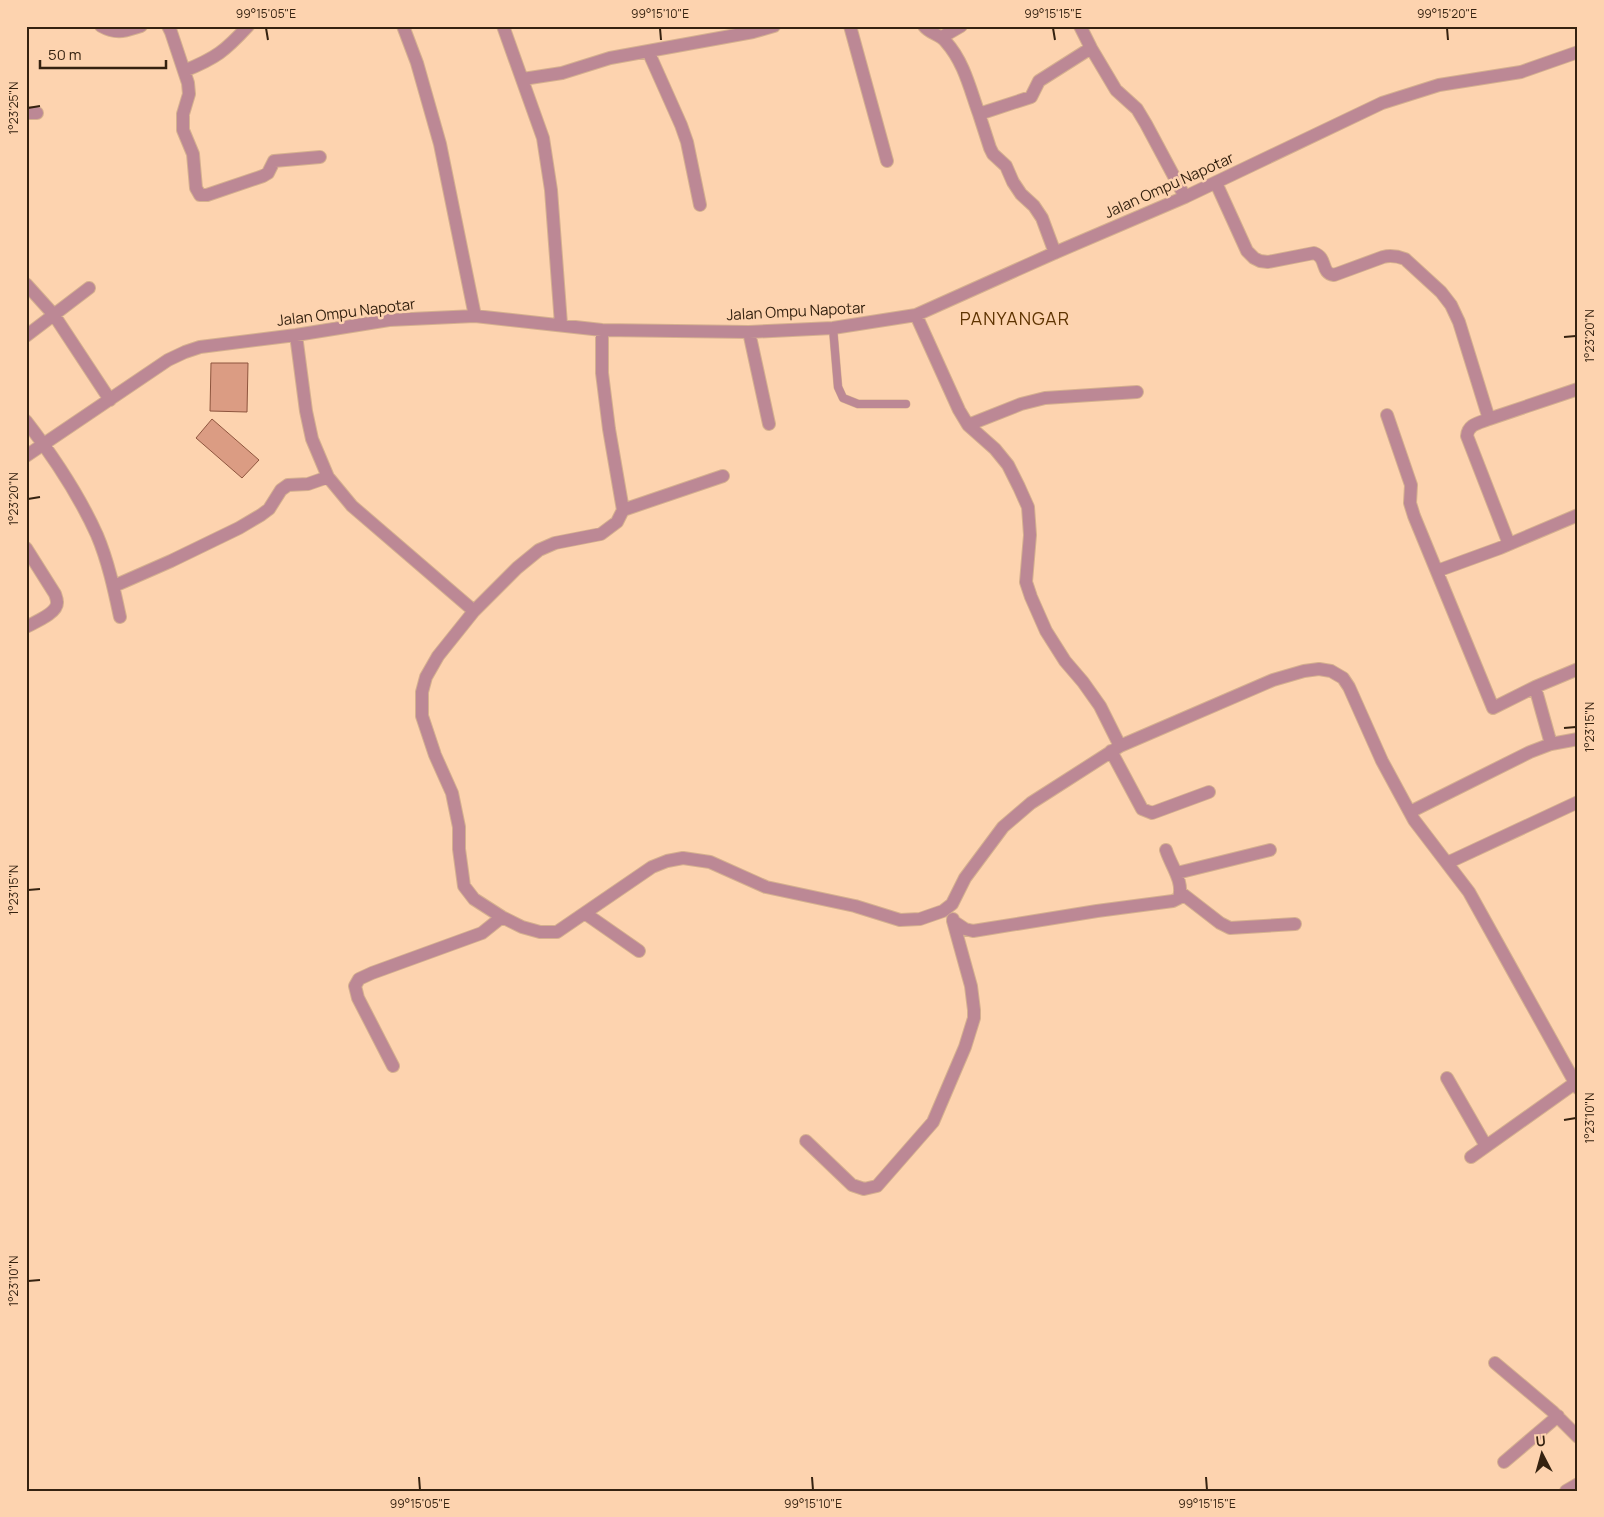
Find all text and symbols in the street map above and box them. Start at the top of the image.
text: 99°15'05"E [236,5,296,22]
text: 99°15'10"E [631,5,689,22]
text: 99°15'15"E [1024,5,1082,22]
text: 99°15'20"E [1417,5,1477,22]
scale bar [40,38,166,70]
text: 50 m [48,44,82,65]
text: 1°23'25"N [5,82,22,134]
street label: Jalan Ompu Napotar [1101,147,1238,223]
street label: Jalan Ompu Napotar [275,293,417,331]
street label: Jalan Ompu Napotar [726,297,867,325]
district label: PANYANGAR [960,306,1070,330]
text: 1°23'20"N [1581,309,1598,363]
text: 1°23'20"N [5,472,22,526]
text: 1°23'15"N [1581,702,1598,752]
text: 1°23'15"N [5,865,22,915]
text: 1°23'10"N [1581,1092,1598,1144]
text: 1°23'10"N [5,1255,22,1307]
north arrow [1516,1430,1566,1480]
text: U [1535,1431,1547,1451]
text: 99°15'05"E [390,1495,450,1512]
text: 99°15'10"E [784,1495,842,1512]
text: 99°15'15"E [1178,1495,1236,1512]

